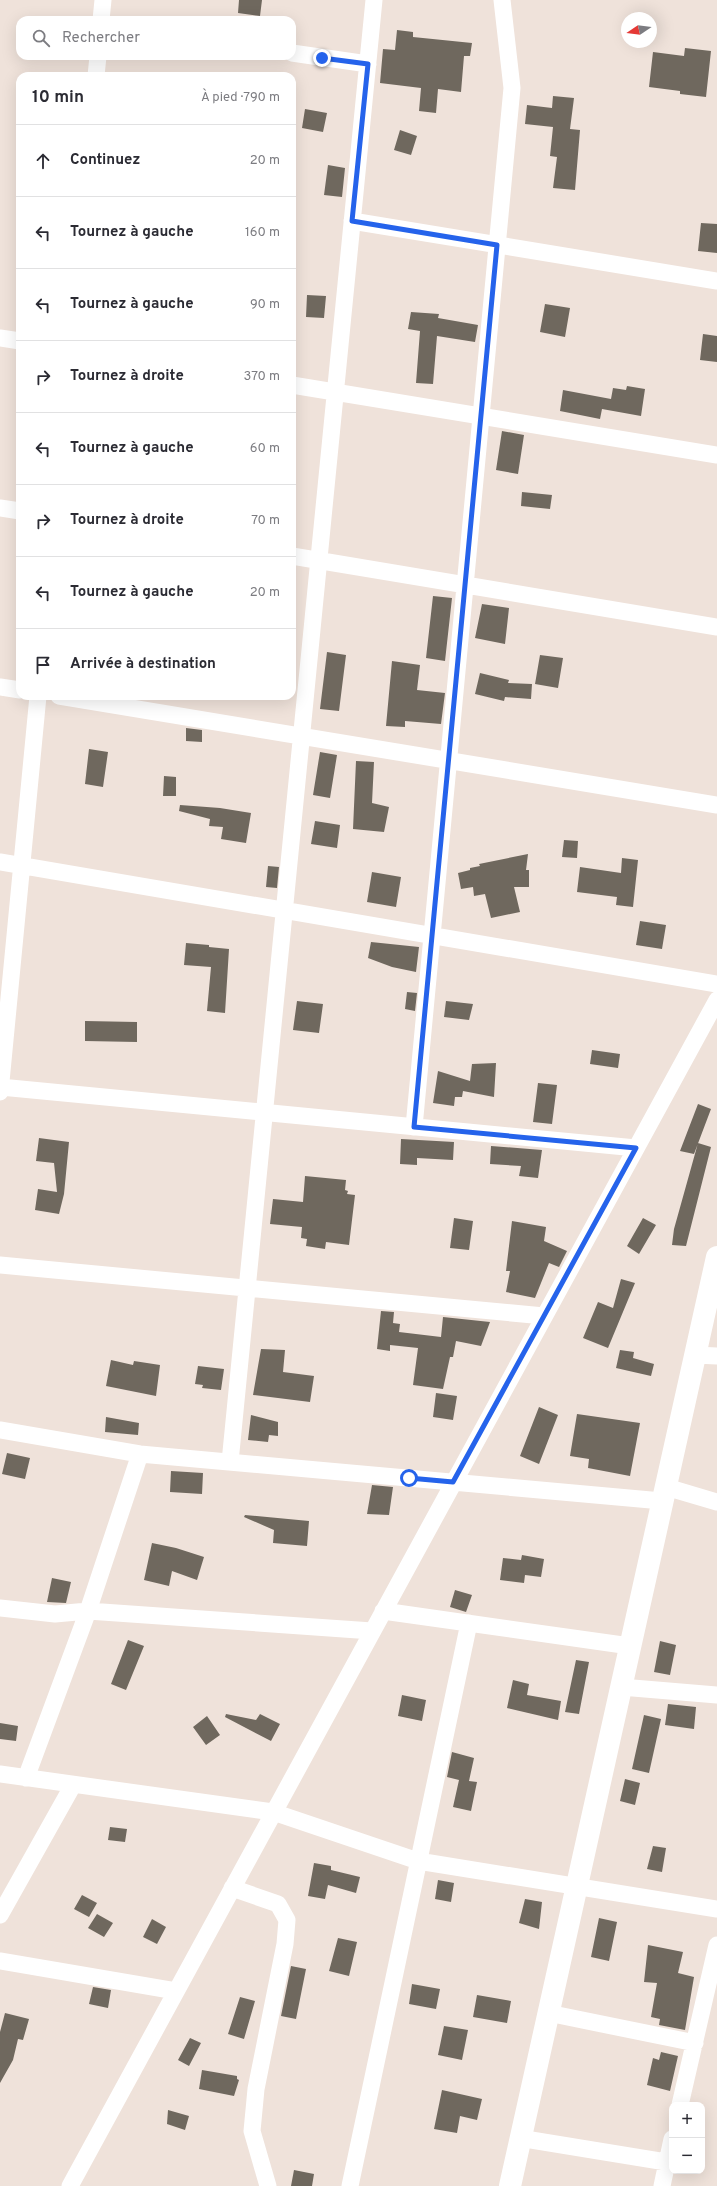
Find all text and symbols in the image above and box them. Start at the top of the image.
north arrow [621,12,657,48]
search box [16,16,296,60]
icon: search [30,27,52,49]
text: Rechercher [62,29,140,48]
route end [313,49,331,67]
text: 10 min [32,87,84,109]
text: À pied · 790 m [201,90,280,106]
icon: ahead [32,150,54,172]
text: Continuez [70,151,140,170]
text: 20 m [250,153,280,169]
icon: left [32,222,54,244]
text: Tournez à gauche [70,223,194,242]
text: 160 m [245,225,280,241]
icon: left [32,294,54,316]
text: Tournez à gauche [70,295,194,314]
text: 90 m [250,297,280,313]
icon: right [32,366,54,388]
text: Tournez à droite [70,367,184,386]
text: 370 m [243,369,280,385]
icon: left [32,438,54,460]
text: Tournez à gauche [70,439,194,458]
text: 60 m [250,441,280,457]
icon: right [32,510,54,532]
text: Tournez à droite [70,511,184,530]
text: 70 m [251,513,280,529]
icon: left [32,582,54,604]
text: Tournez à gauche [70,583,194,602]
text: 20 m [250,585,280,601]
icon: arrive [32,654,54,676]
text: Arrivée à destination [70,655,216,674]
route start [400,1469,418,1487]
map controls [669,2102,705,2174]
button: + [669,2102,705,2138]
button: − [669,2138,705,2174]

